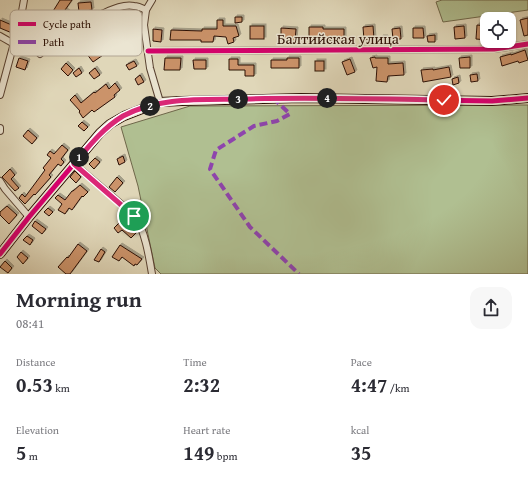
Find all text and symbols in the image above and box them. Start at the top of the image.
legend [10,10,142,56]
map controls [480,12,516,48]
button: locate [480,12,516,48]
text: Cycle path [43,16,92,32]
street label: Балтийская улица [277,28,400,49]
text: Path [43,34,65,50]
pin [427,83,461,117]
pin: 4 [317,88,337,108]
pin: 3 [228,89,248,109]
icon: check [433,89,455,111]
text: 4 [324,90,330,106]
text: 3 [235,91,241,107]
pin: 2 [140,96,160,116]
text: 2 [147,98,153,114]
pin: 1 [69,147,89,167]
text: 1 [76,149,82,165]
pin [117,199,151,233]
icon: arrive [123,205,145,227]
text: Morning run [16,283,142,315]
button: share [470,287,512,329]
text: 08:41 [16,314,44,333]
text: Distance [16,354,55,370]
text: Time [183,354,207,370]
text: Pace [351,354,372,370]
text: 0.53 [16,370,53,399]
text: 2:32 [183,370,220,399]
text: 4:47 [351,370,387,399]
text: km [53,380,70,396]
text: /km [387,380,410,396]
text: Elevation [16,422,59,438]
text: Heart rate [183,422,231,438]
text: kcal [351,422,369,438]
text: 5 [16,438,26,467]
text: 149 [183,438,214,467]
text: 35 [351,438,371,467]
text: m [26,448,38,464]
text: bpm [214,448,237,464]

